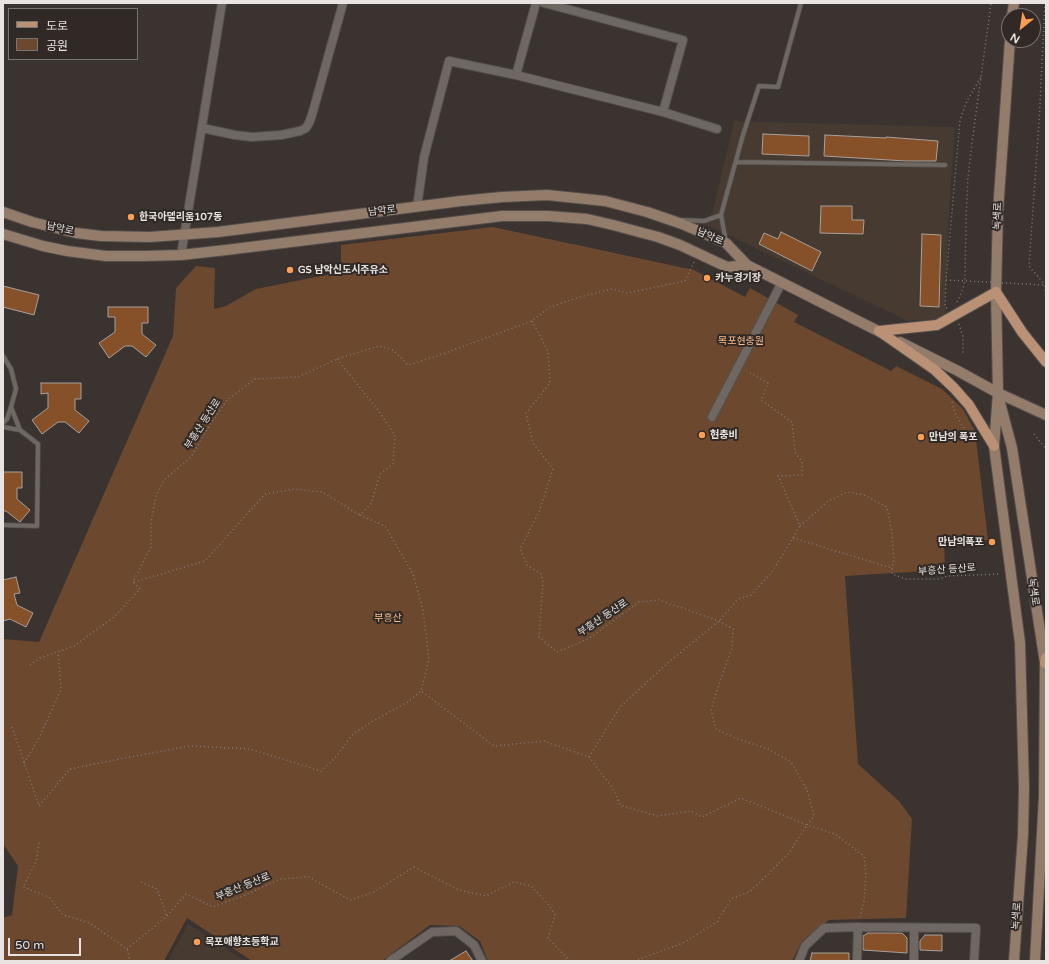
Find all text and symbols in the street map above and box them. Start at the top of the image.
legend [8,8,138,60]
north arrow [1001,8,1041,48]
text: 도로 [46,19,68,33]
text: N [1008,30,1022,46]
text: 공원 [46,39,68,53]
street label: 녹색로 [992,202,1004,230]
street label: 남악로 [368,203,396,219]
place label: 한국아델리움107동 [139,211,222,223]
marker: 한국아델리움107동 [126,212,136,222]
street label: 남악로 [45,220,75,238]
street label: 남악로 [695,226,725,248]
place label: GS 남악신도시주유소 [298,264,388,276]
marker: GS 남악신도시주유소 [285,265,295,275]
place label: 카누경기장 [715,272,761,284]
marker: 카누경기장 [702,273,712,283]
park label: 목포현충원 [718,335,764,347]
street label: 부흥산 등산로 [182,396,224,452]
place label: 현충비 [710,429,738,441]
marker: 현충비 [697,430,707,440]
place label: 만남의 폭포 [929,431,978,443]
marker: 만남의 폭포 [916,432,926,442]
place label: 만남의폭포 [938,536,984,548]
marker: 만남의폭포 [987,537,997,547]
street label: 부흥산 등산로 [918,562,976,578]
street label: 녹색로 [1025,577,1041,607]
street label: 부흥산 등산로 [576,597,630,639]
park label: 부흥산 [374,612,402,624]
street label: 부흥산 등산로 [214,871,272,903]
street label: 녹색로 [1010,902,1024,930]
scale bar [10,930,83,956]
place label: 목포애향초등학교 [205,936,279,948]
marker: 목포애향초등학교 [192,937,202,947]
text: 50 m [15,938,44,952]

